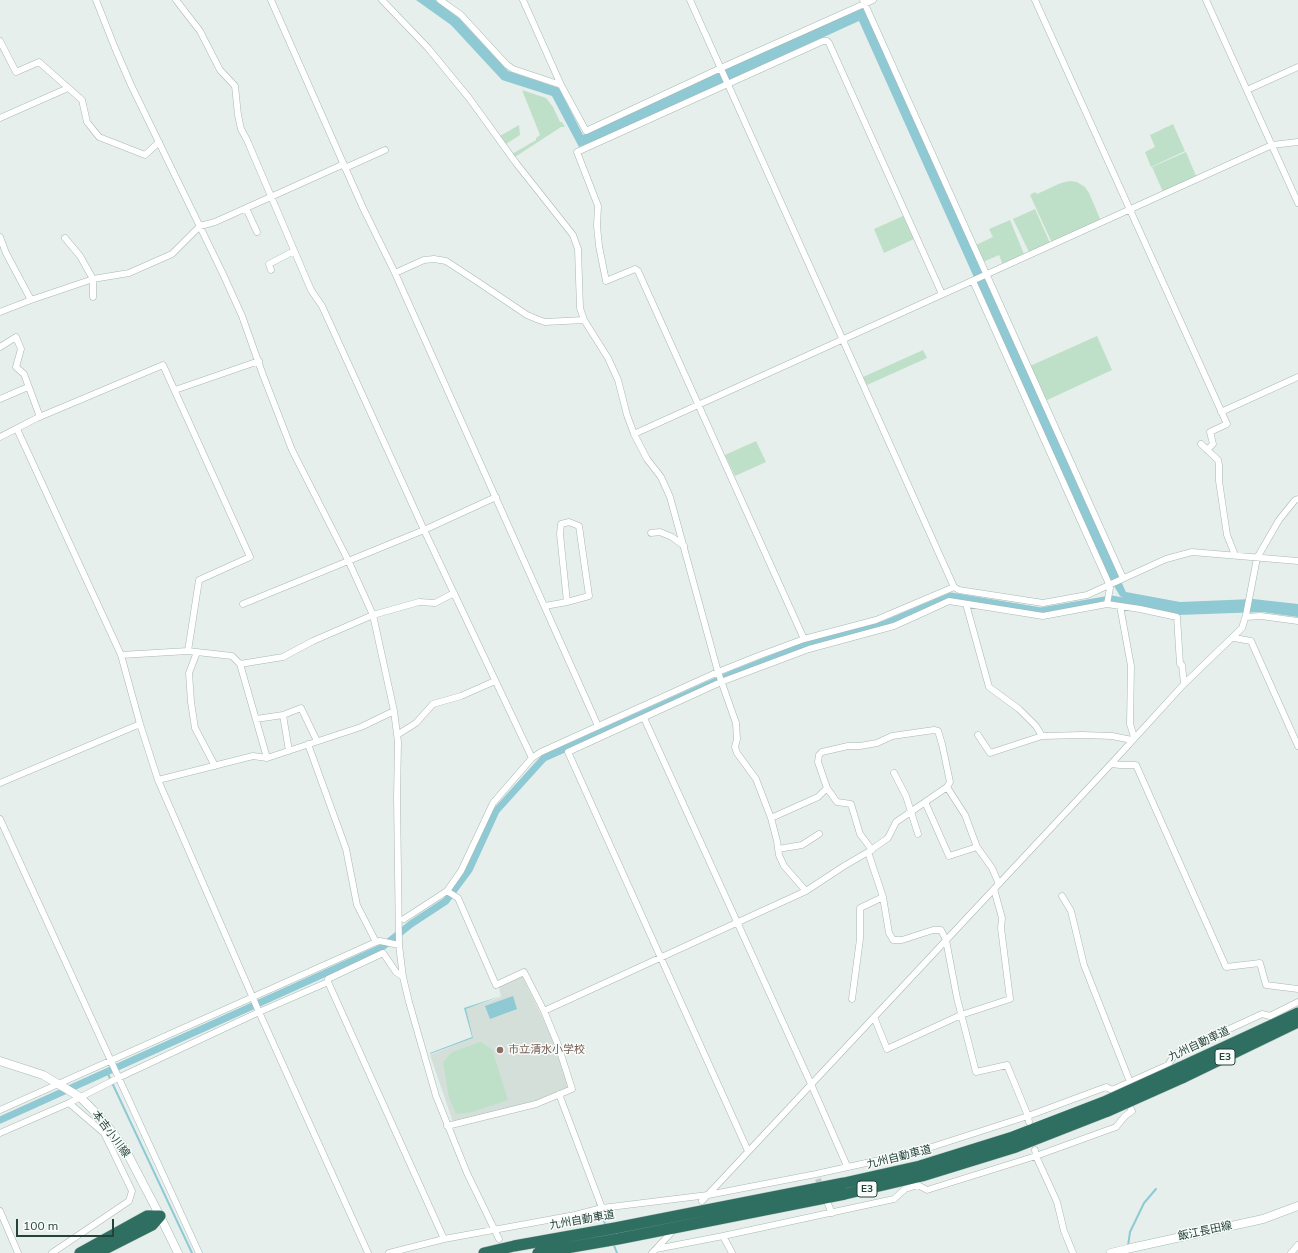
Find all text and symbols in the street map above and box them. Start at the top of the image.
street label: 九州自動車道 [1166,1024,1232,1064]
place label: 市立清水小学校 [508,1043,585,1057]
marker: 市立清水小学校 [495,1045,505,1055]
road number: E3 [1215,1049,1235,1065]
street label: 本吉小川線 [89,1108,133,1160]
street label: 九州自動車道 [865,1143,933,1171]
road number: E3 [857,1181,877,1197]
street label: 九州自動車道 [548,1208,616,1232]
scale bar [18,1211,116,1237]
text: 100 m [23,1218,58,1233]
street label: 飯江長田線 [1177,1219,1233,1243]

